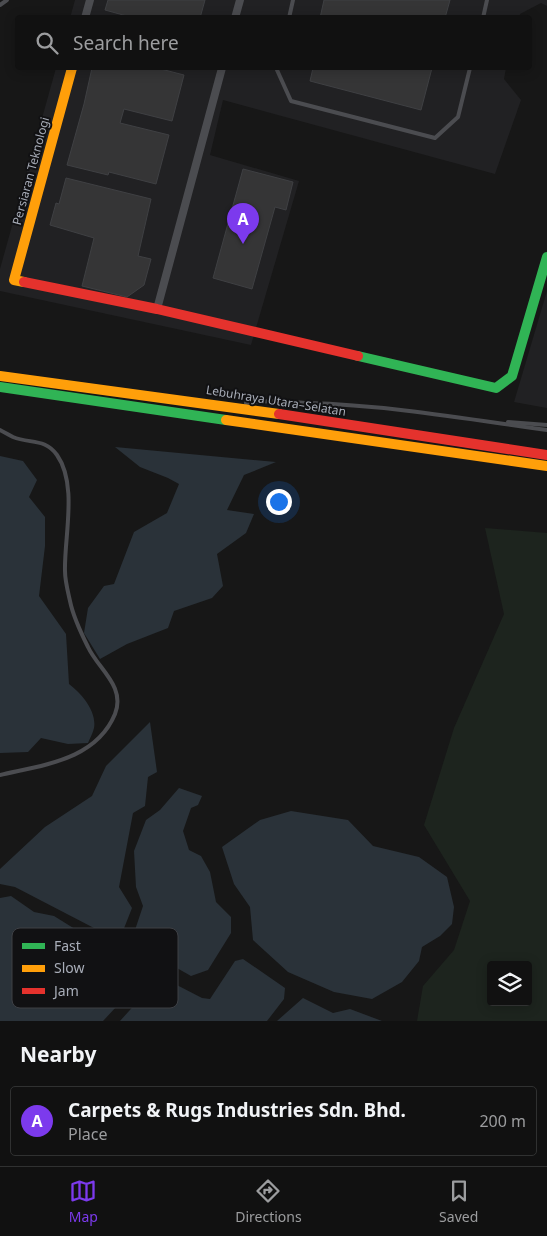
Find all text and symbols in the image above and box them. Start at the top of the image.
search box [15,15,532,70]
icon: search [33,29,61,57]
text: Search here [73,30,179,56]
street label: Persiaran Teknologi [8,115,53,227]
pin: A [227,203,259,244]
street label: Lebuhraya Utara–Selatan [205,381,347,420]
your location [266,489,292,515]
legend [12,928,178,1008]
text: Fast [54,936,81,955]
text: Slow [54,958,85,977]
map controls [487,961,532,1006]
button: layers [487,961,532,1006]
text: Jam [52,981,79,1000]
text: Nearby [20,1040,96,1068]
text: Carpets & Rugs Industries Sdn. Bhd. [68,1097,406,1123]
text: A [31,1110,43,1132]
text: 200 m [479,1110,526,1132]
text: Place [68,1123,108,1145]
tab: Map [69,1177,98,1226]
tab: Directions [235,1177,302,1226]
tab: Saved [439,1177,478,1226]

